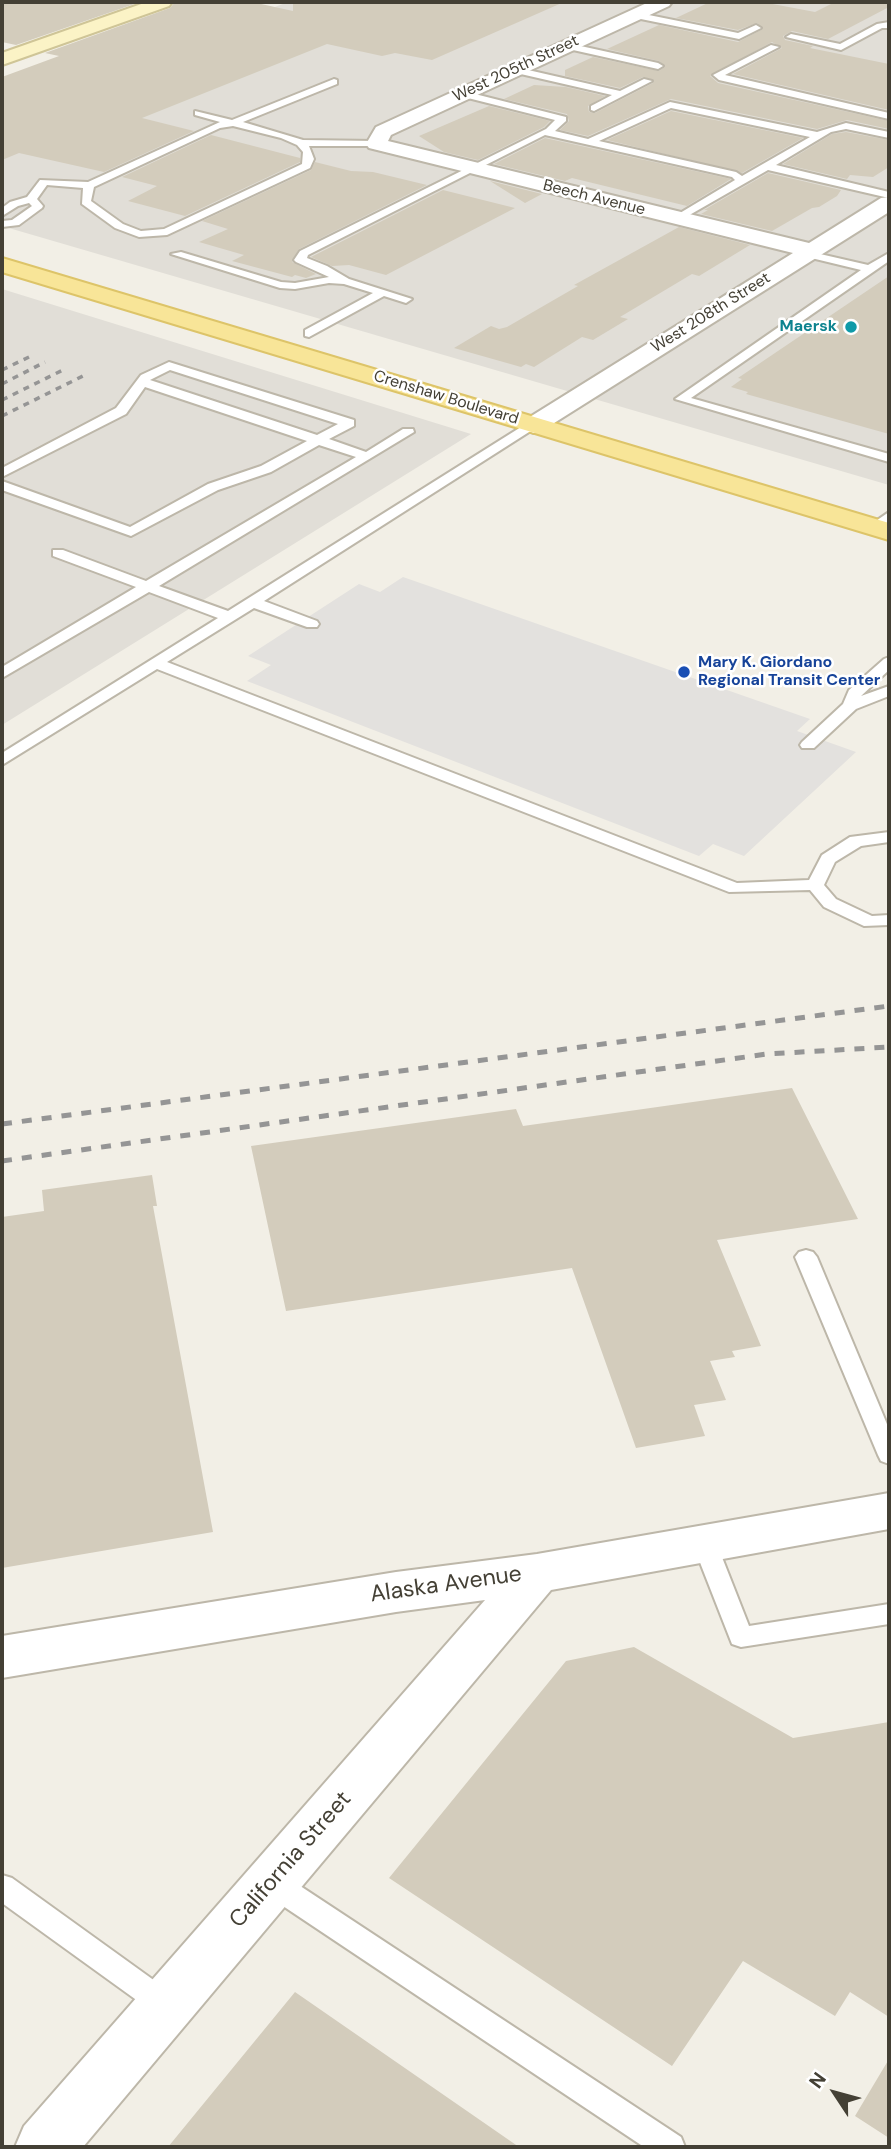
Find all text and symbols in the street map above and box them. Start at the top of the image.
street label: West 205th Street [450,31,582,107]
street label: Beech Avenue [541,176,647,220]
street label: West 208th Street [648,269,774,357]
place label: Maersk [780,317,837,337]
marker: Maersk [843,319,859,335]
street label: Crenshaw Boulevard [371,367,521,429]
place label: Mary K. Giordano Regional Transit Center [698,653,880,691]
marker: Mary K. Giordano Regional Transit Center [676,664,692,680]
street label: Alaska Avenue [368,1561,524,1609]
street label: California Street [224,1786,358,1934]
north arrow [800,2058,870,2128]
text: N [803,2067,832,2093]

